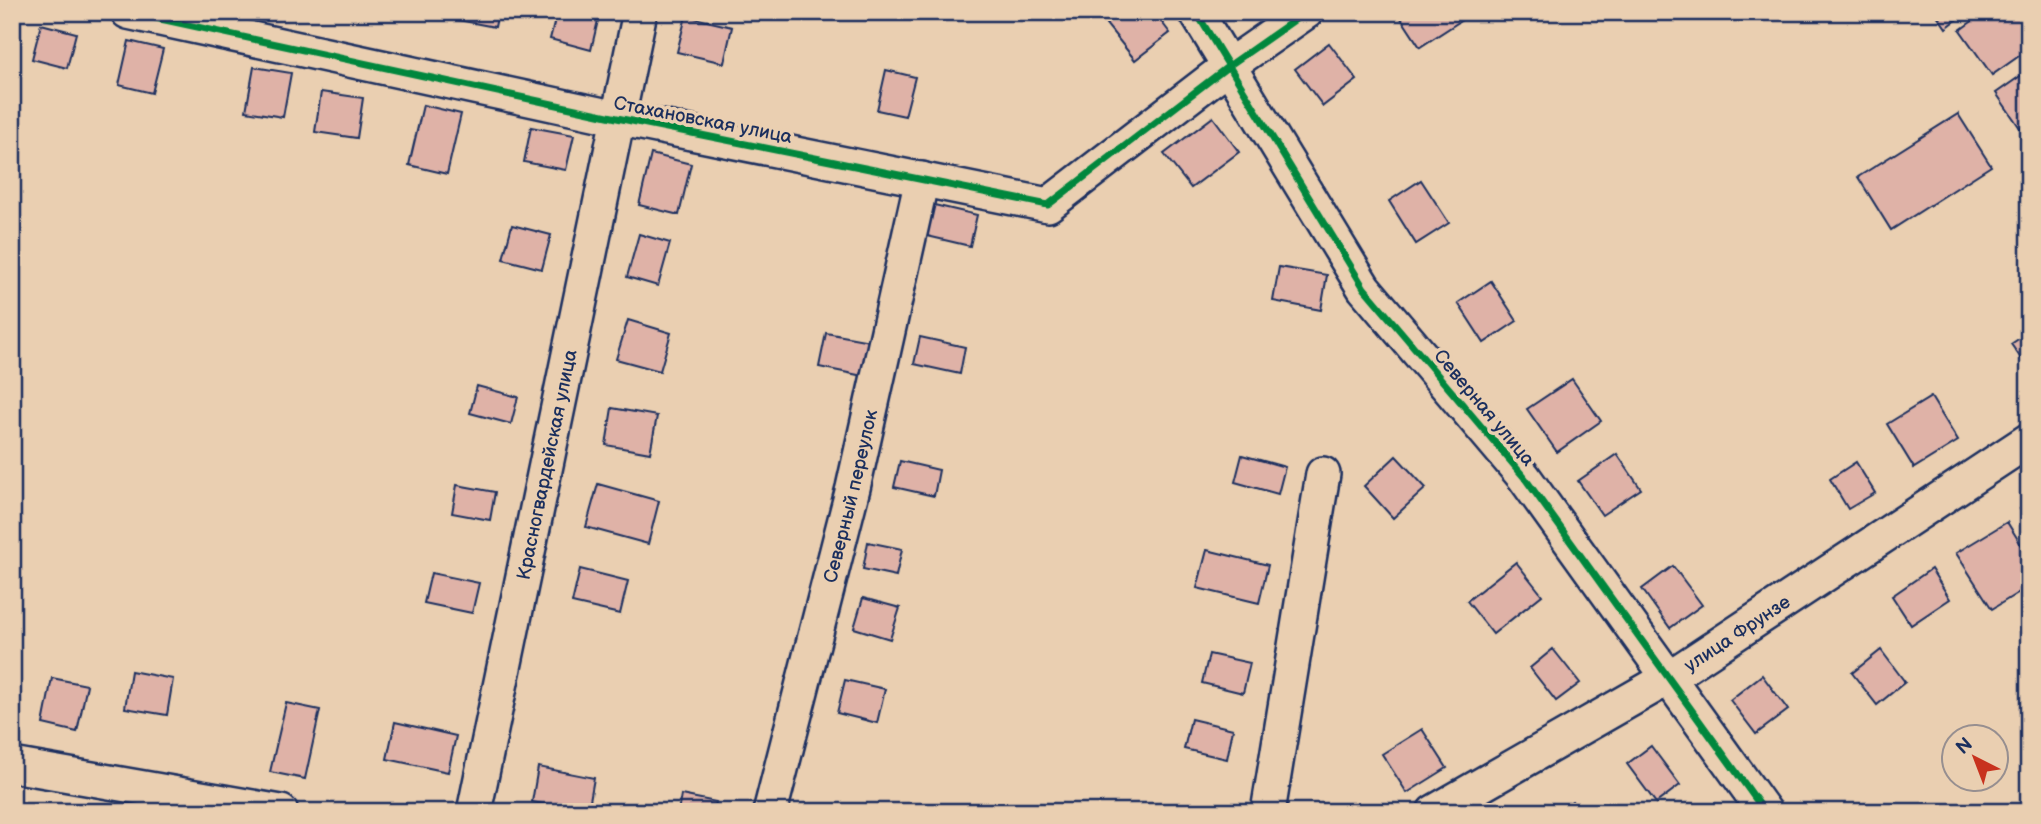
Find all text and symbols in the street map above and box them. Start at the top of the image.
street label: Стахановская улица [611,92,794,149]
street label: Северная улица [1428,345,1539,471]
street label: Красногвардейская улица [512,347,583,582]
street label: Северный переулок [819,407,883,585]
street label: улица Фрунзе [1680,591,1795,677]
north arrow [1940,722,2010,792]
text: N [1952,733,1978,760]

